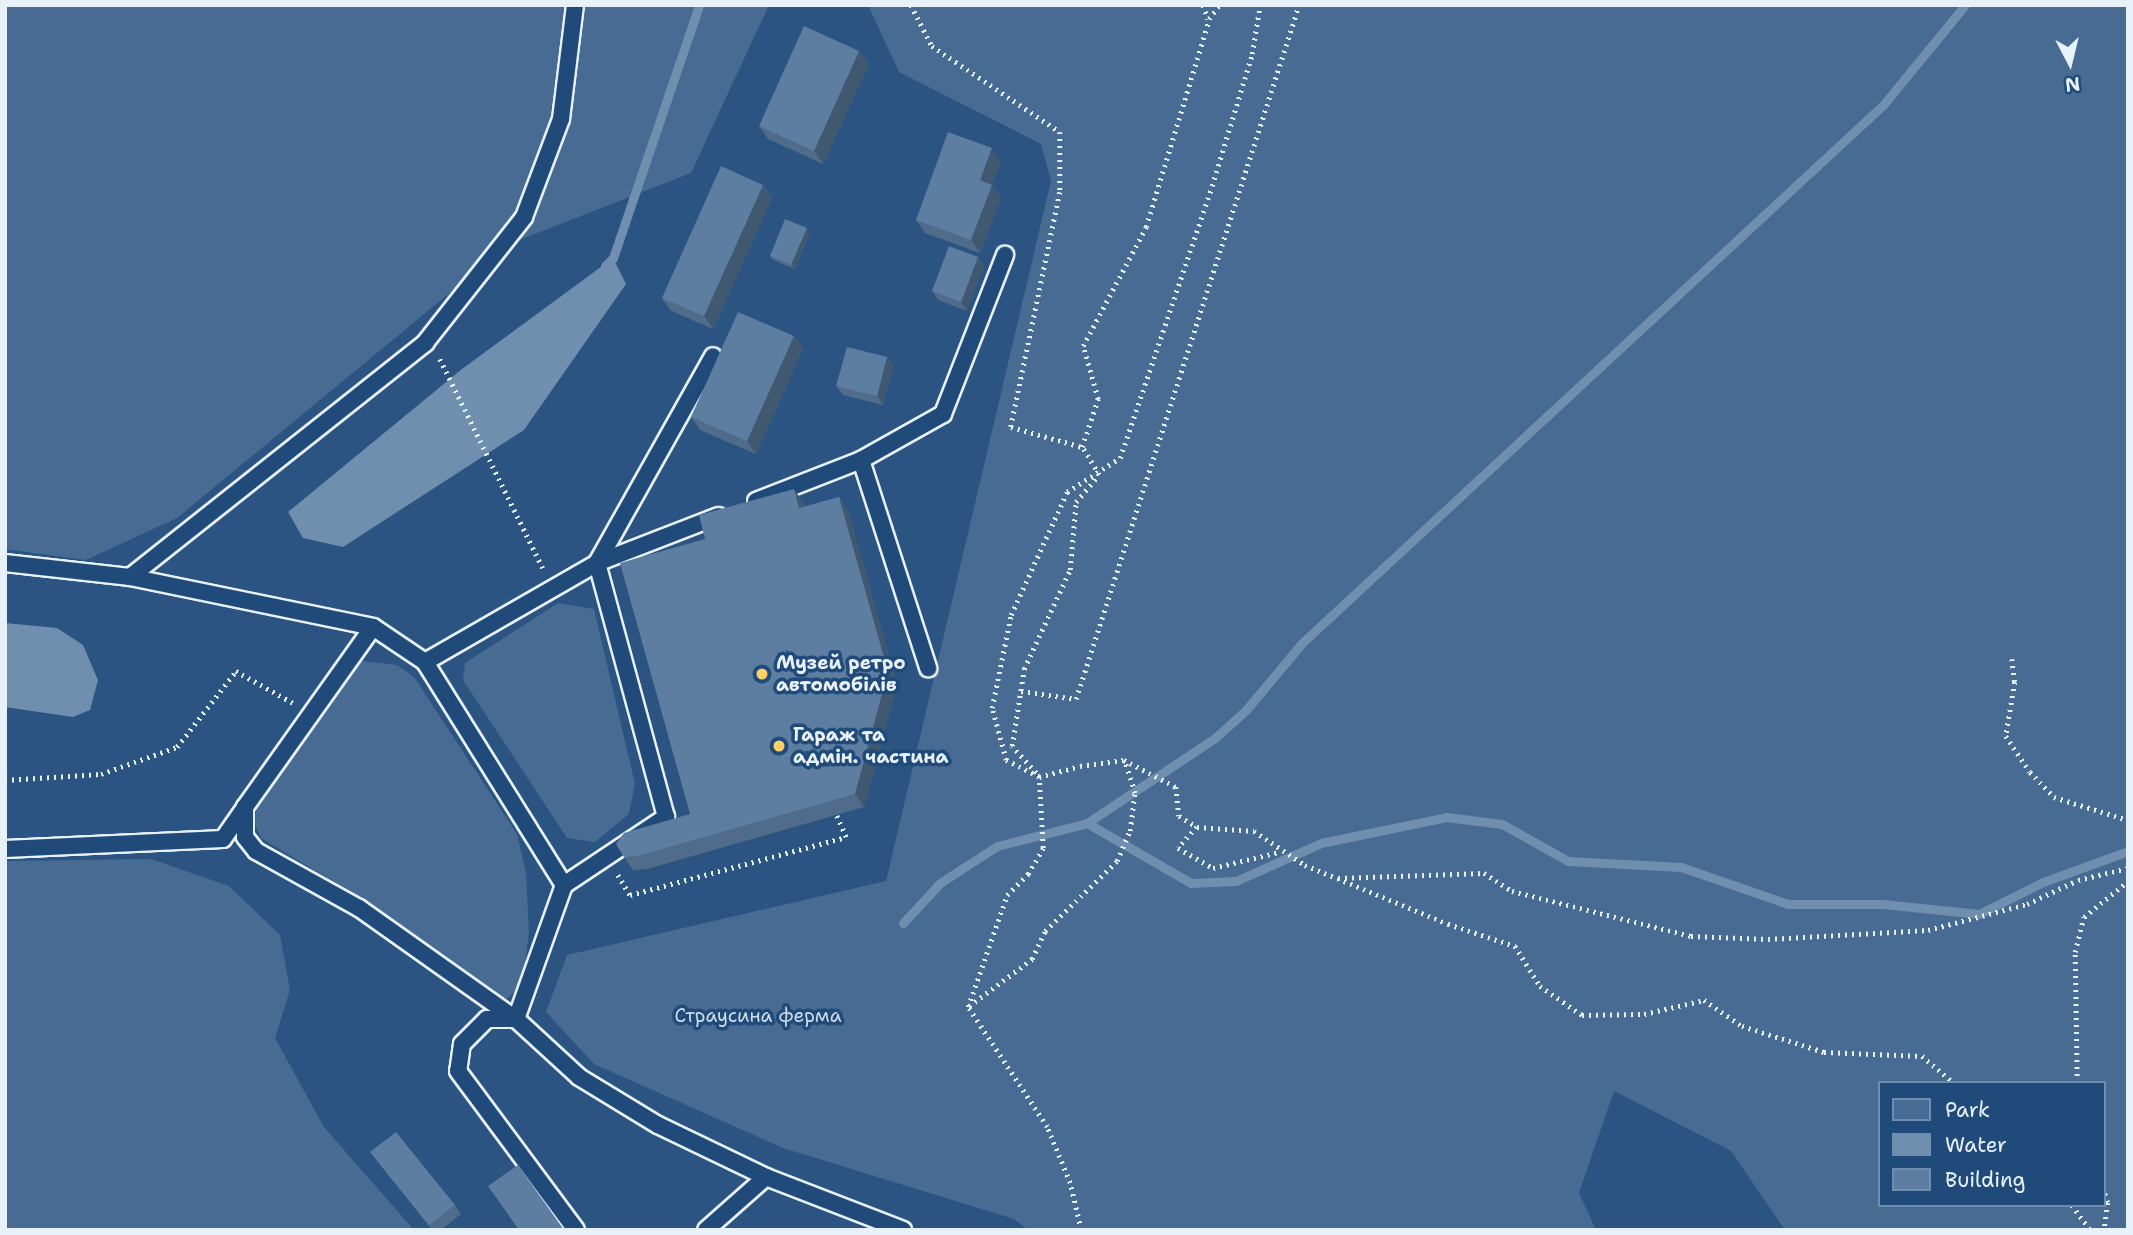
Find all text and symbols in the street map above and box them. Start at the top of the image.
north arrow [2035,28,2105,98]
text: N [2064,71,2082,98]
place label: Музей ретро автомобілів [776,652,906,696]
marker: Музей ретро автомобілів [754,666,770,682]
place label: Гараж та адмін. частина [793,724,949,768]
marker: Гараж та адмін. частина [771,738,787,754]
park label: Страусина ферма [674,1005,842,1027]
legend [1878,1081,2105,1207]
text: Park [1945,1096,1990,1124]
text: Water [1945,1131,2007,1159]
text: Building [1945,1166,2025,1194]

